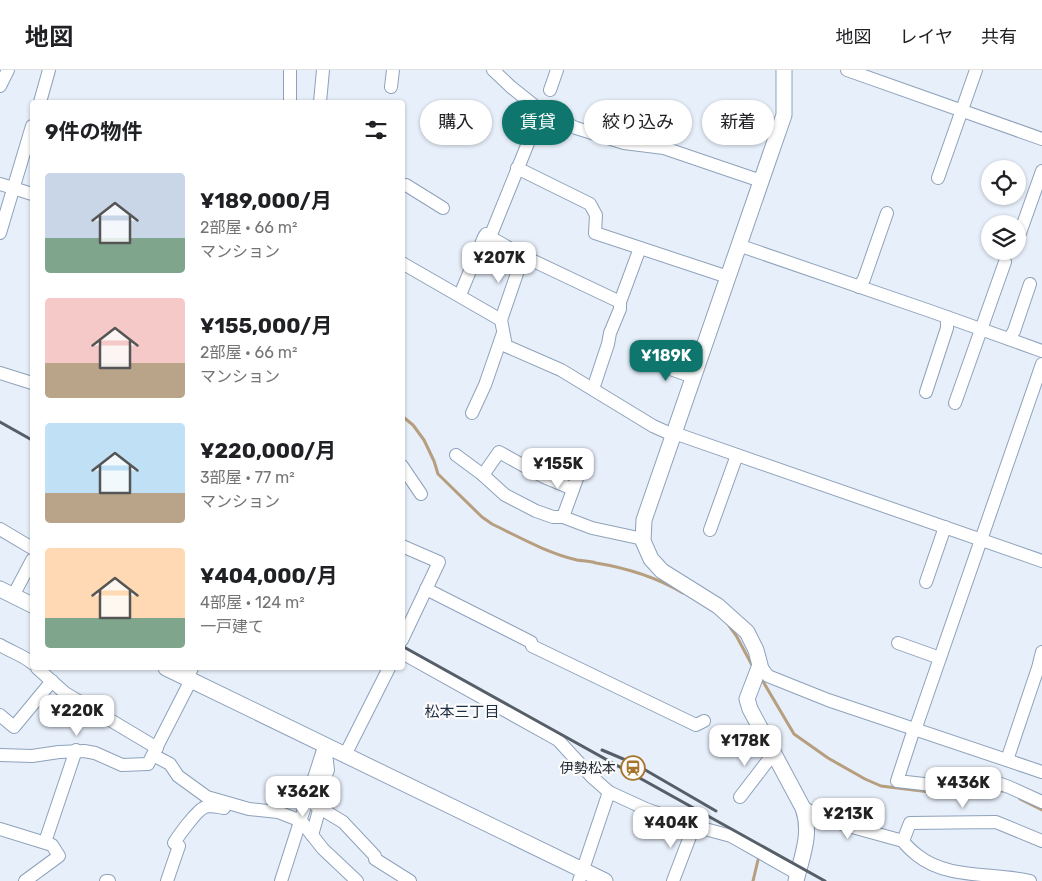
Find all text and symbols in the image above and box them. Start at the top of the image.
text: 地図 [25,23,73,51]
text: 地図 [836,26,872,48]
text: レイヤ [900,26,953,48]
text: 共有 [981,26,1017,48]
chip: 購入 [420,100,492,145]
chip: 賃貸 [502,100,574,145]
chip: 絞り込み [584,100,692,145]
chip: 新着 [702,100,774,145]
icon: filters [362,116,390,144]
text: 9件の物件 [45,119,142,144]
map controls [981,160,1026,260]
button: locate [981,160,1026,205]
text: ¥189,000/月 [200,188,332,213]
icon: home [85,193,145,253]
button: layers [981,215,1026,260]
text: 2部屋 · 66 m² [200,218,297,237]
text: マンション [200,242,280,261]
pin: ¥207K [464,242,534,284]
text: ¥207K [473,248,525,267]
text: ¥155,000/月 [200,313,332,338]
icon: home [85,318,145,378]
pin: ¥189K [631,340,701,382]
text: 2部屋 · 66 m² [200,343,297,362]
text: ¥189K [641,346,691,365]
text: マンション [200,367,280,386]
text: ¥220,000/月 [200,438,336,463]
icon: home [85,443,145,503]
pin: ¥155K [523,448,593,490]
text: ¥155K [533,454,583,473]
text: 3部屋 · 77 m² [200,468,295,487]
text: マンション [200,492,280,511]
text: ¥404,000/月 [200,563,338,588]
icon: home [85,568,145,628]
text: 4部屋 · 124 m² [200,593,305,612]
text: 一戸建て [200,617,264,636]
pin: ¥220K [42,694,112,737]
text: ¥220K [50,701,104,720]
district label: 松本三丁目 [424,703,500,721]
pin: ¥178K [710,724,780,767]
text: ¥178K [720,731,770,750]
station icon: 伊勢松本 [620,755,646,781]
place label: 伊勢松本 [560,760,616,777]
pin: ¥436K [928,766,998,809]
text: ¥436K [936,773,990,792]
pin: ¥362K [268,776,338,818]
text: ¥362K [277,782,330,801]
pin: ¥213K [813,798,883,840]
text: ¥213K [823,804,873,823]
pin: ¥404K [636,806,706,849]
text: ¥404K [644,813,698,832]

